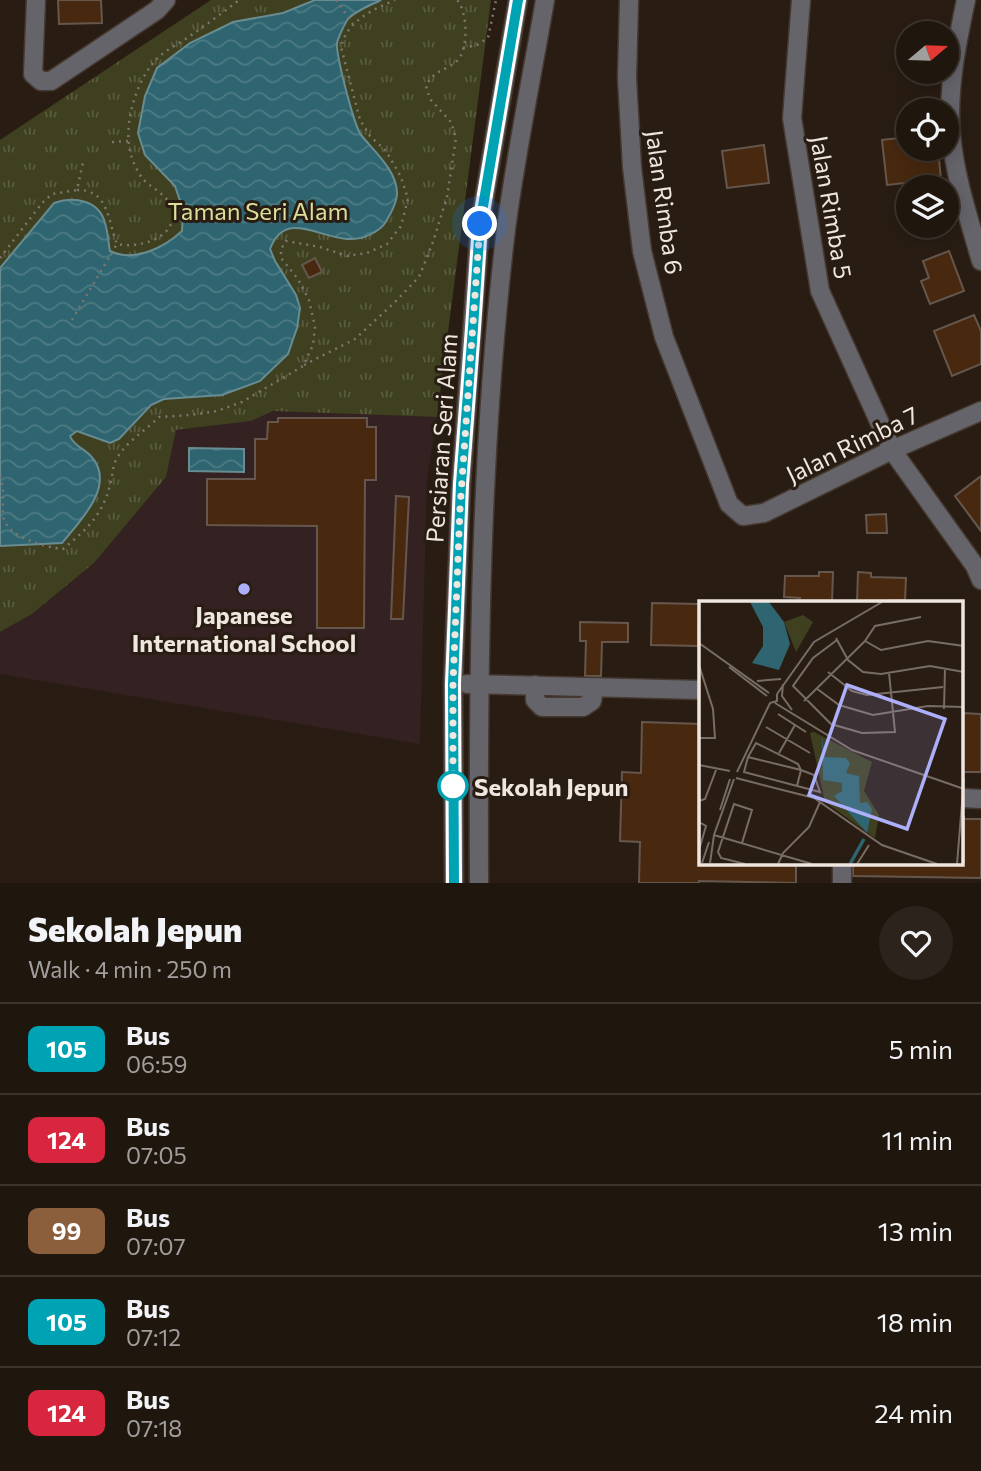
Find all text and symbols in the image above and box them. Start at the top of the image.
north arrow [896,21,959,84]
map controls [896,21,959,238]
button: locate [896,98,959,161]
street label: Jalan Rimba 6 [641,128,689,276]
street label: Jalan Rimba 5 [805,133,859,281]
button: layers [896,175,959,238]
park label: Taman Seri Alam [168,196,348,225]
your location [462,206,497,241]
street label: Persiaran Seri Alam [419,332,463,544]
street label: Jalan Rimba 7 [781,399,923,489]
marker: Japanese International School [236,581,252,597]
place label: Japanese International School [132,600,356,657]
inset map [699,601,964,866]
marker: Sekolah Jepun [438,771,468,801]
place label: Sekolah Jepun [474,772,628,801]
button: heart [879,906,953,980]
text: Sekolah Jepun [28,908,242,949]
text: Walk · 4 min · 250 m [28,955,232,983]
text: Bus [126,1019,170,1050]
text: 5 min [889,1033,953,1064]
text: 105 [46,1034,87,1063]
text: 06:59 [126,1050,188,1078]
text: Bus [126,1110,170,1141]
text: 11 min [882,1124,953,1155]
text: 124 [47,1125,86,1154]
text: 07:05 [126,1141,187,1169]
text: Bus [126,1201,170,1232]
text: 13 min [878,1215,953,1246]
text: 99 [52,1216,81,1245]
text: 07:07 [126,1232,186,1260]
text: Bus [126,1292,170,1323]
text: 18 min [877,1306,953,1337]
text: 105 [46,1307,87,1336]
text: 07:12 [126,1323,181,1351]
text: Bus [126,1383,170,1414]
text: 24 min [874,1397,953,1428]
text: 124 [47,1398,86,1427]
text: 07:18 [126,1414,182,1442]

